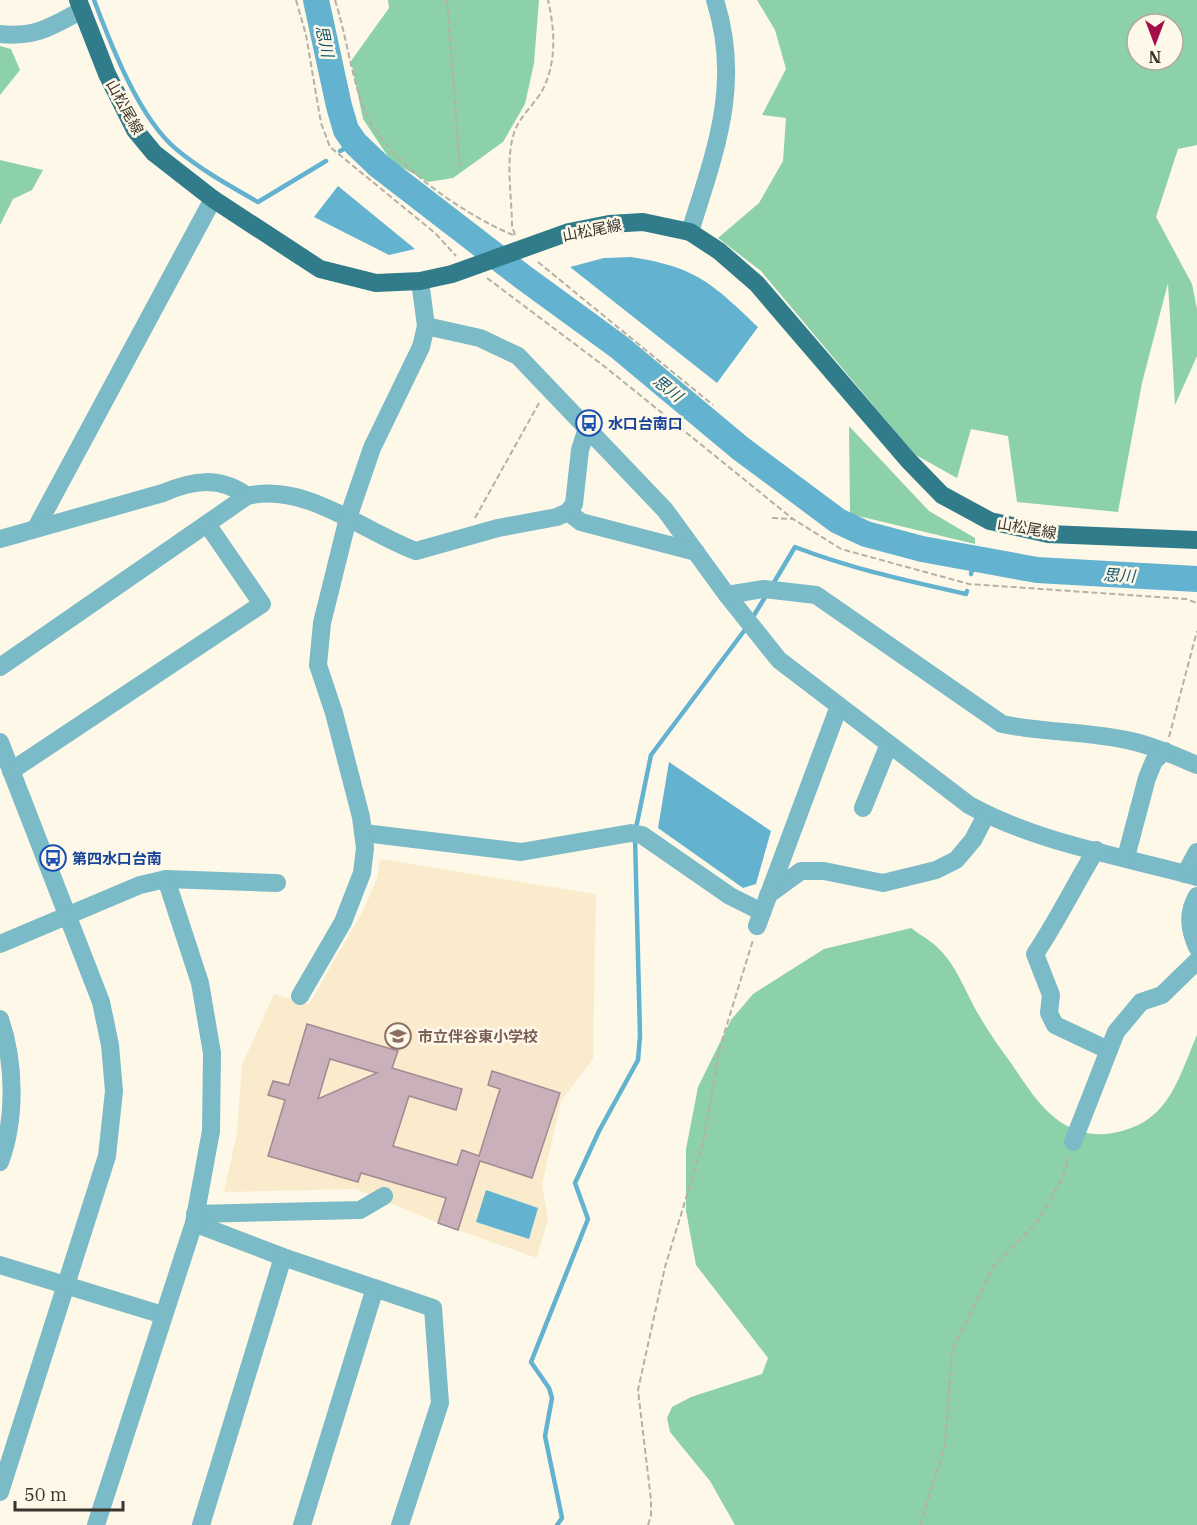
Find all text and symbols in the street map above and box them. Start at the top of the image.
north arrow [1125,12,1185,72]
water label: 思川 [312,23,339,61]
text: N [1149,47,1161,67]
street label: 山松尾線 [102,76,148,138]
street label: 山松尾線 [561,215,623,245]
water label: 思川 [649,370,688,407]
bus stop icon: 水口台南口 [574,408,604,438]
place label: 水口台南口 [608,414,683,433]
street label: 山松尾線 [996,513,1058,543]
water label: 思川 [1102,564,1137,586]
bus stop icon: 第四水口台南 [38,843,68,873]
place label: 第四水口台南 [72,849,162,868]
school or university icon: 市立伴谷東小学校 [383,1021,413,1051]
place label: 市立伴谷東小学校 [418,1027,538,1046]
scale bar [15,1474,123,1512]
text: 50 m [24,1483,67,1506]

